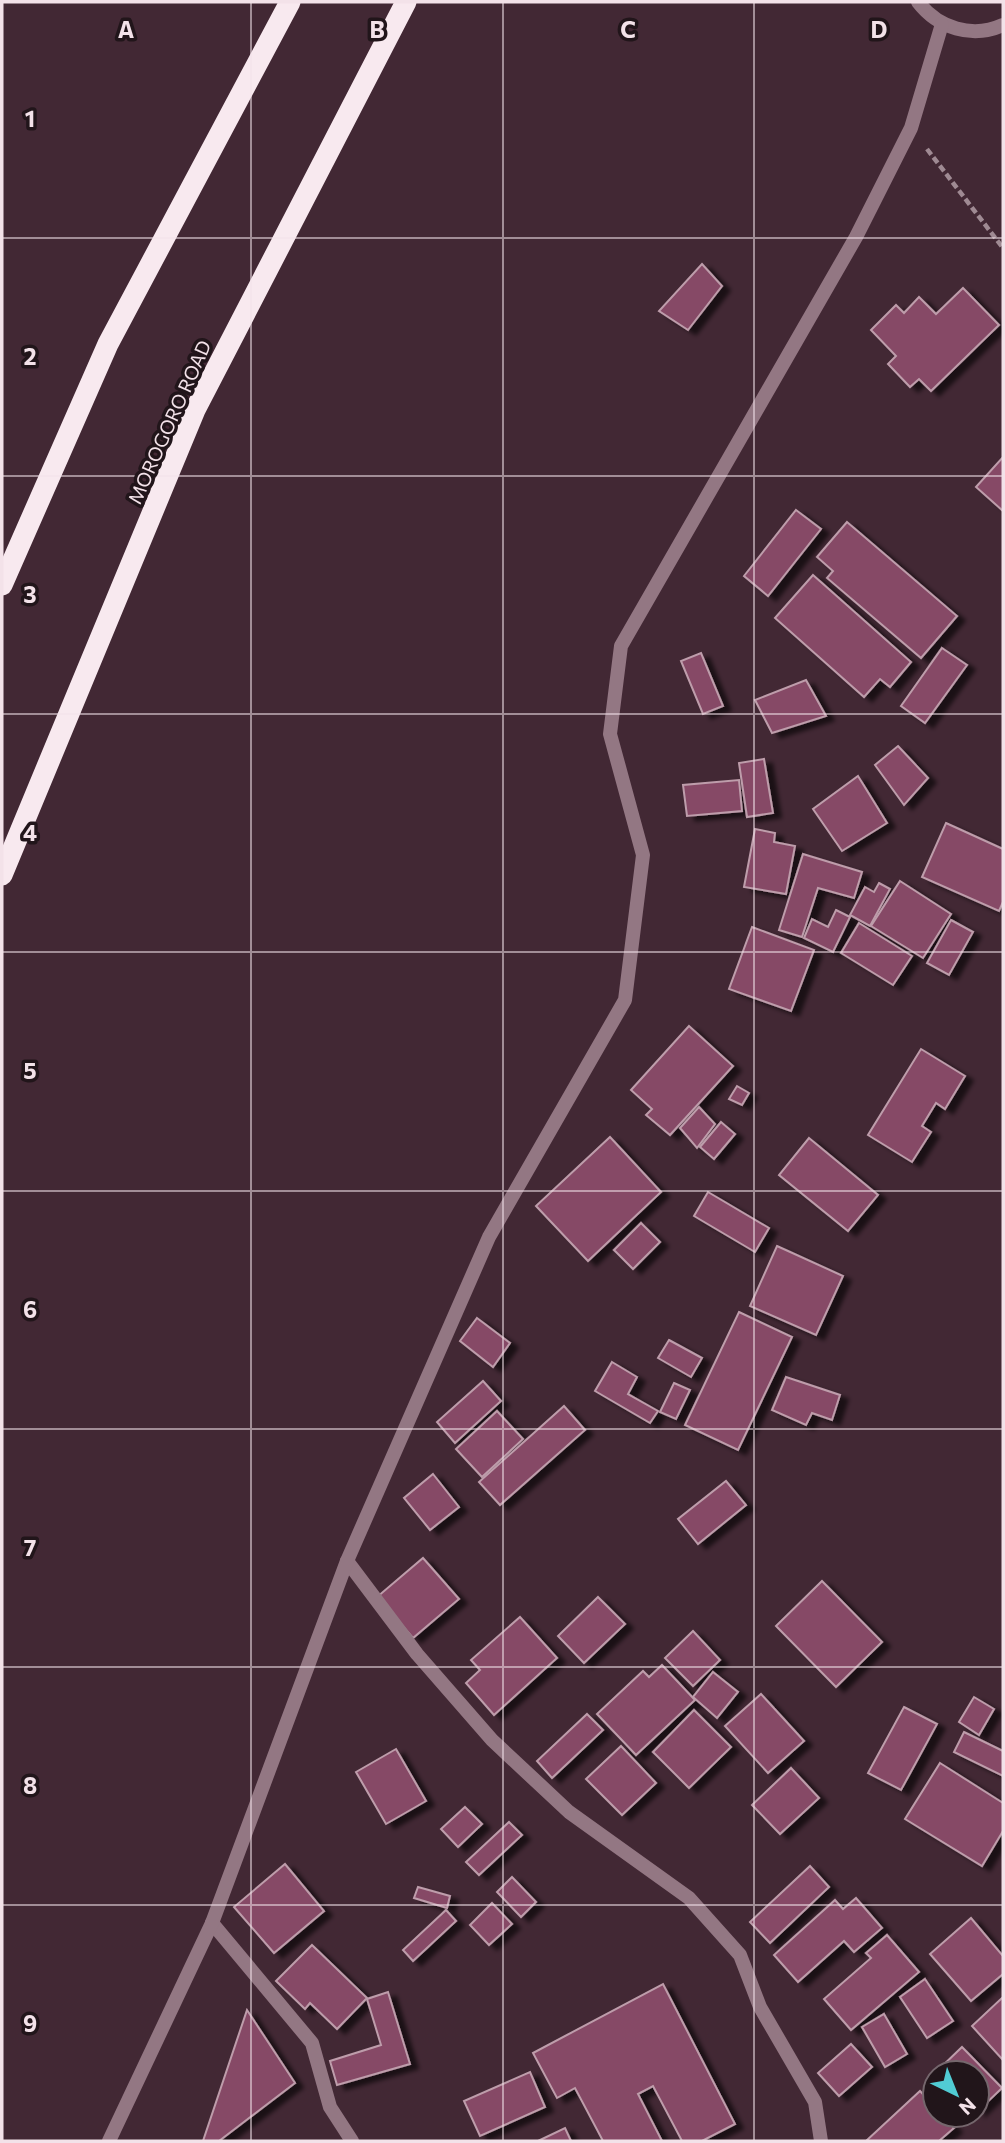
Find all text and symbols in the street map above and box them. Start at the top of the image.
text: A [118,15,135,43]
text: B [369,15,385,43]
text: C [620,15,636,43]
text: D [871,15,888,43]
text: 1 [25,104,35,132]
street label: MOROGORO ROAD [123,337,215,507]
text: 2 [23,342,37,370]
text: 3 [23,580,37,608]
text: 4 [23,818,37,846]
text: 5 [23,1056,37,1084]
text: 6 [23,1295,37,1323]
text: 7 [24,1533,36,1561]
text: 8 [23,1771,37,1799]
text: 9 [23,2009,37,2037]
north arrow [921,2059,991,2129]
text: N [955,2094,981,2120]

